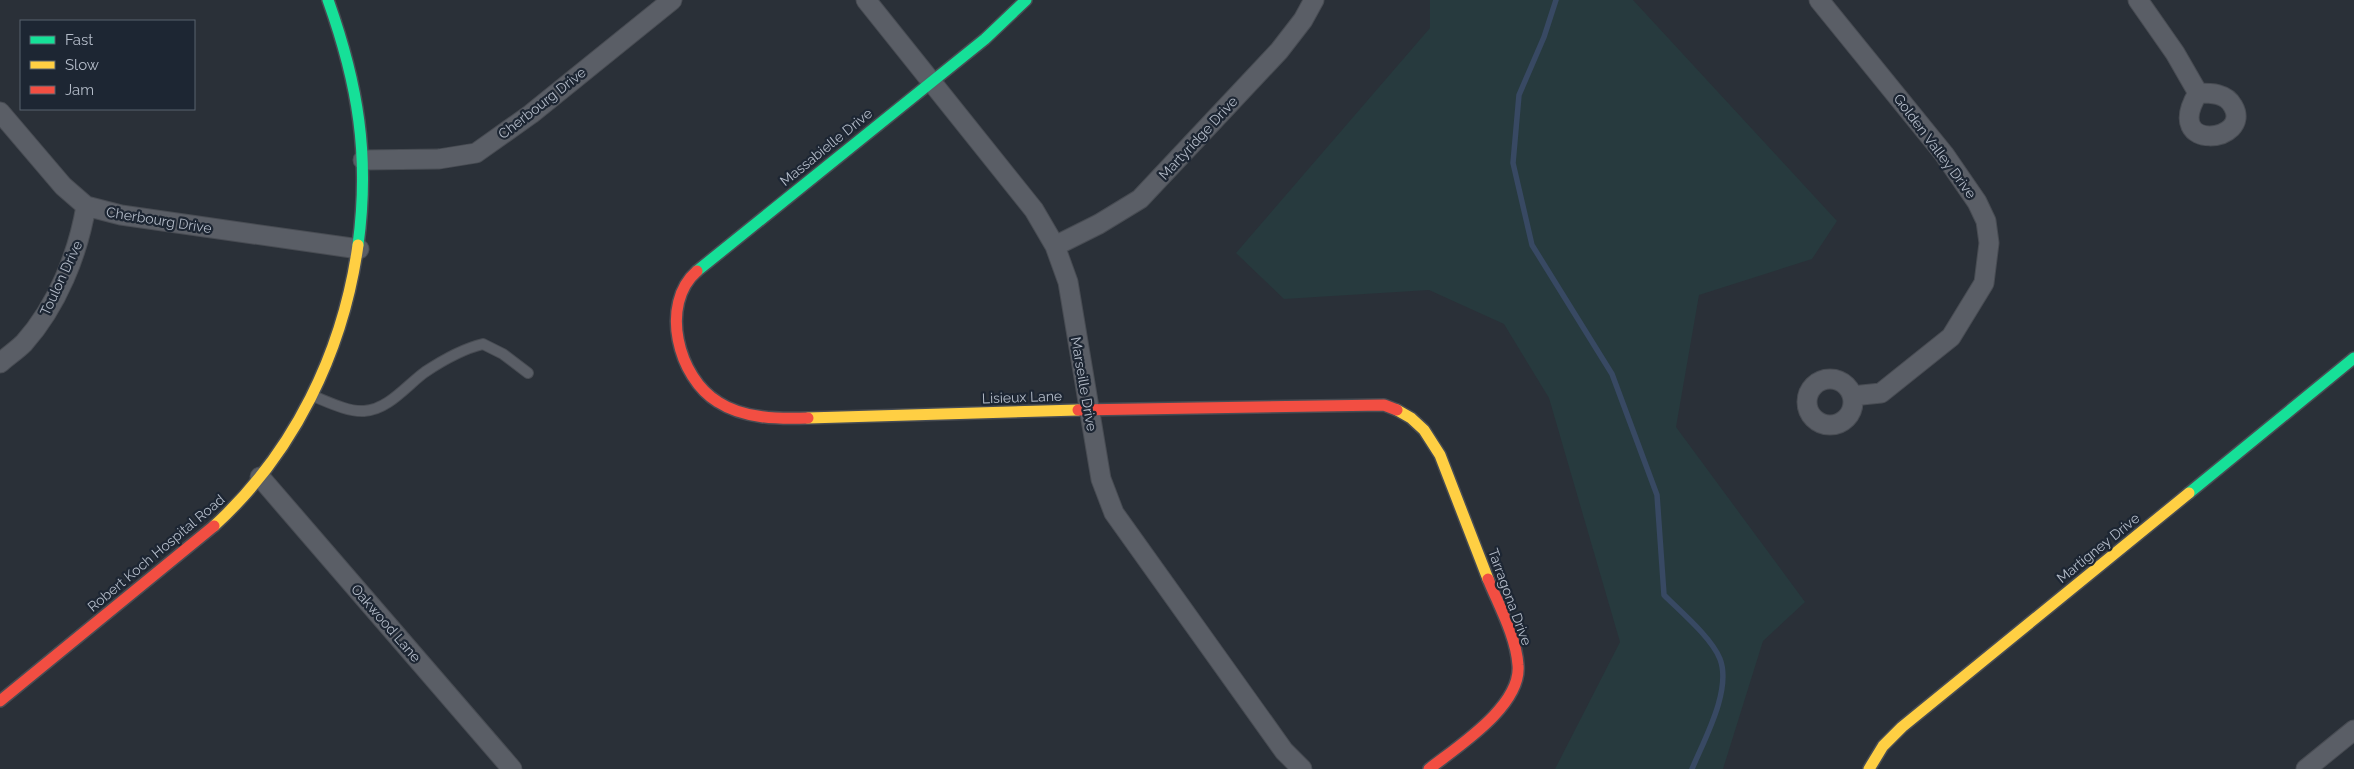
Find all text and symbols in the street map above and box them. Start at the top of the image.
legend [20,20,195,110]
text: Fast [65,31,93,49]
text: Slow [65,56,99,74]
street label: Cherbourg Drive [495,64,589,142]
text: Jam [65,81,94,99]
street label: Golden Valley Drive [1891,91,1979,201]
street label: Martyridge Drive [1155,93,1241,183]
street label: Massabielle Drive [777,105,875,189]
street label: Cherbourg Drive [105,204,213,236]
street label: Toulon Drive [37,238,85,318]
street label: Marseille Drive [1068,336,1100,432]
street label: Lisieux Lane [982,388,1062,406]
street label: Robert Koch Hospital Road [84,491,228,615]
street label: Martigney Drive [2054,510,2142,586]
street label: Tarragona Drive [1485,546,1535,648]
street label: Oakwood Lane [348,581,424,665]

